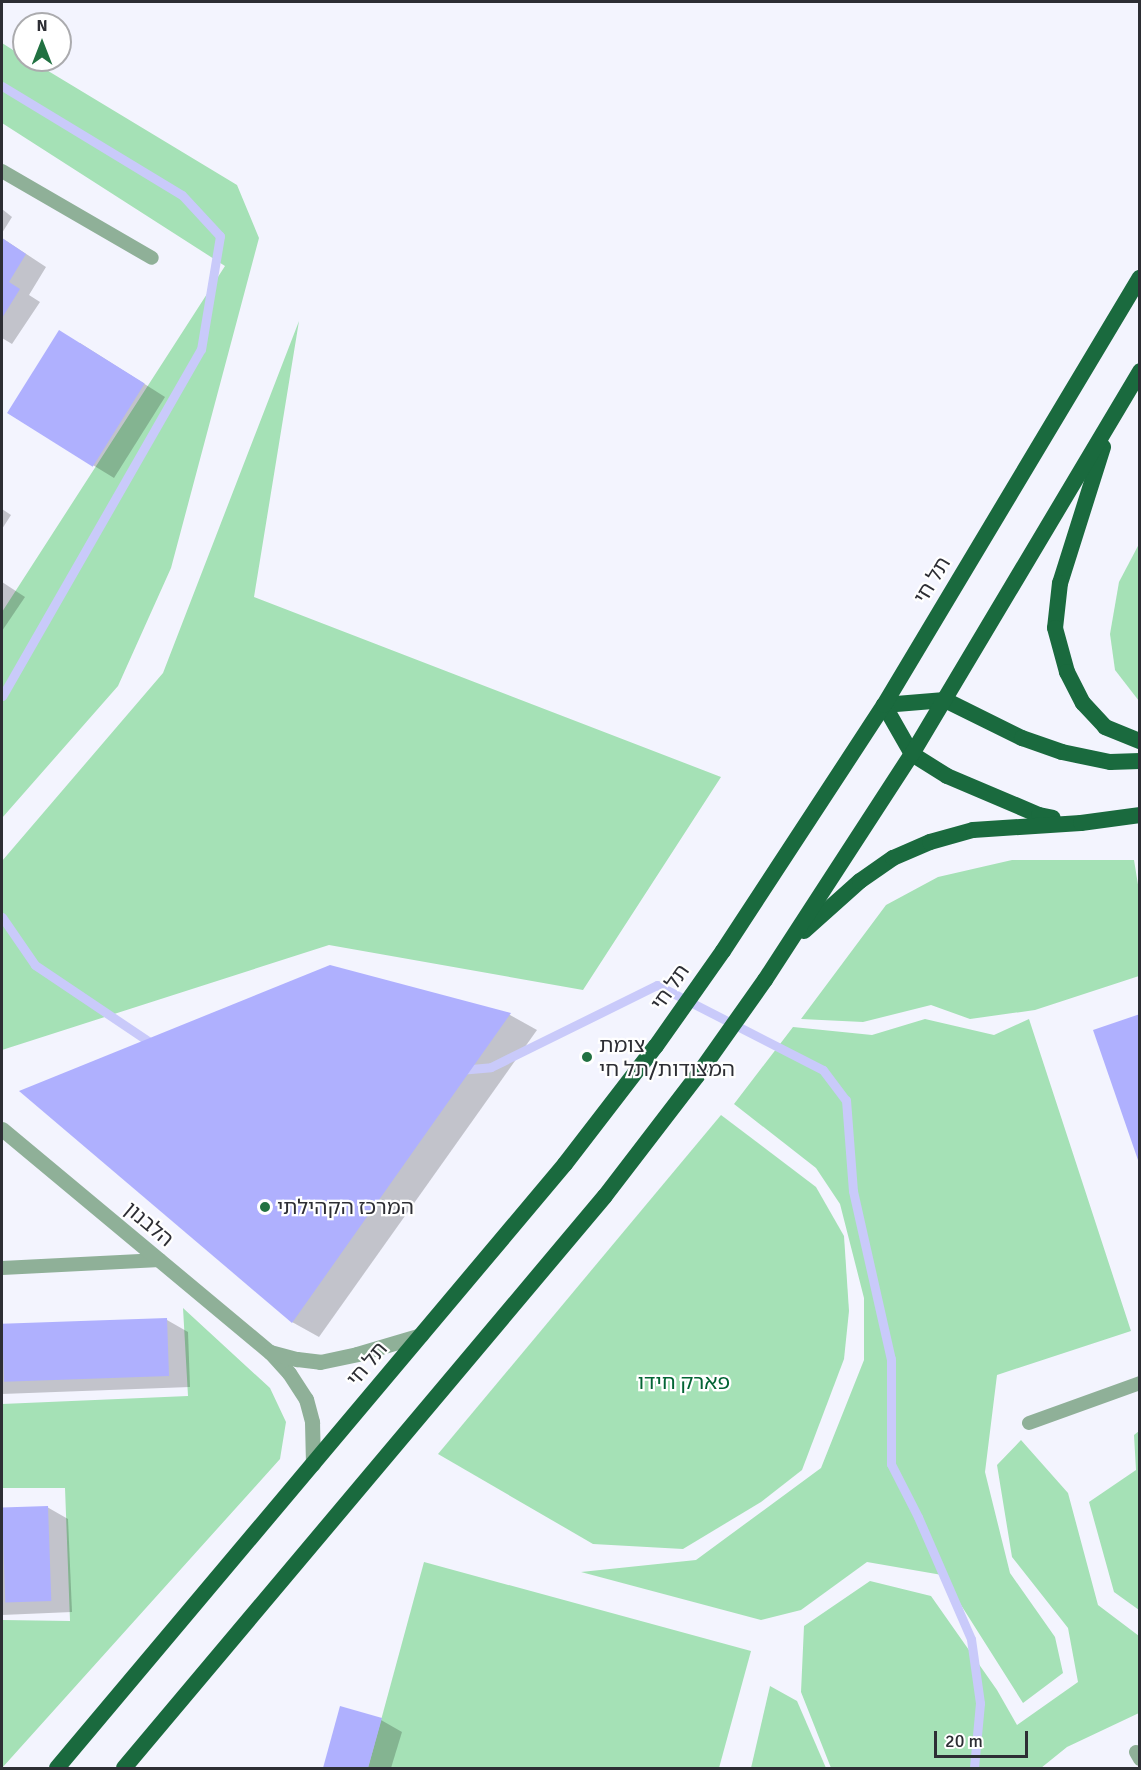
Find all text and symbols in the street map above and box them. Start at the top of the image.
north arrow [12,12,72,72]
text: N [36,16,48,36]
street label: תל חי [908,552,956,608]
street label: תל חי [645,959,695,1015]
place label: צומת המצודות/תל חי [599,1032,735,1082]
marker: צומת המצודות/תל חי [580,1050,594,1064]
place label: המרכז הקהילתי [277,1194,414,1220]
street label: הלבנון [119,1196,179,1252]
marker: המרכז הקהילתי [258,1200,272,1214]
street label: תל חי [341,1337,393,1391]
park label: פארק חידו [638,1369,730,1395]
scale bar [937,1719,1032,1757]
text: 20 m [945,1730,983,1752]

